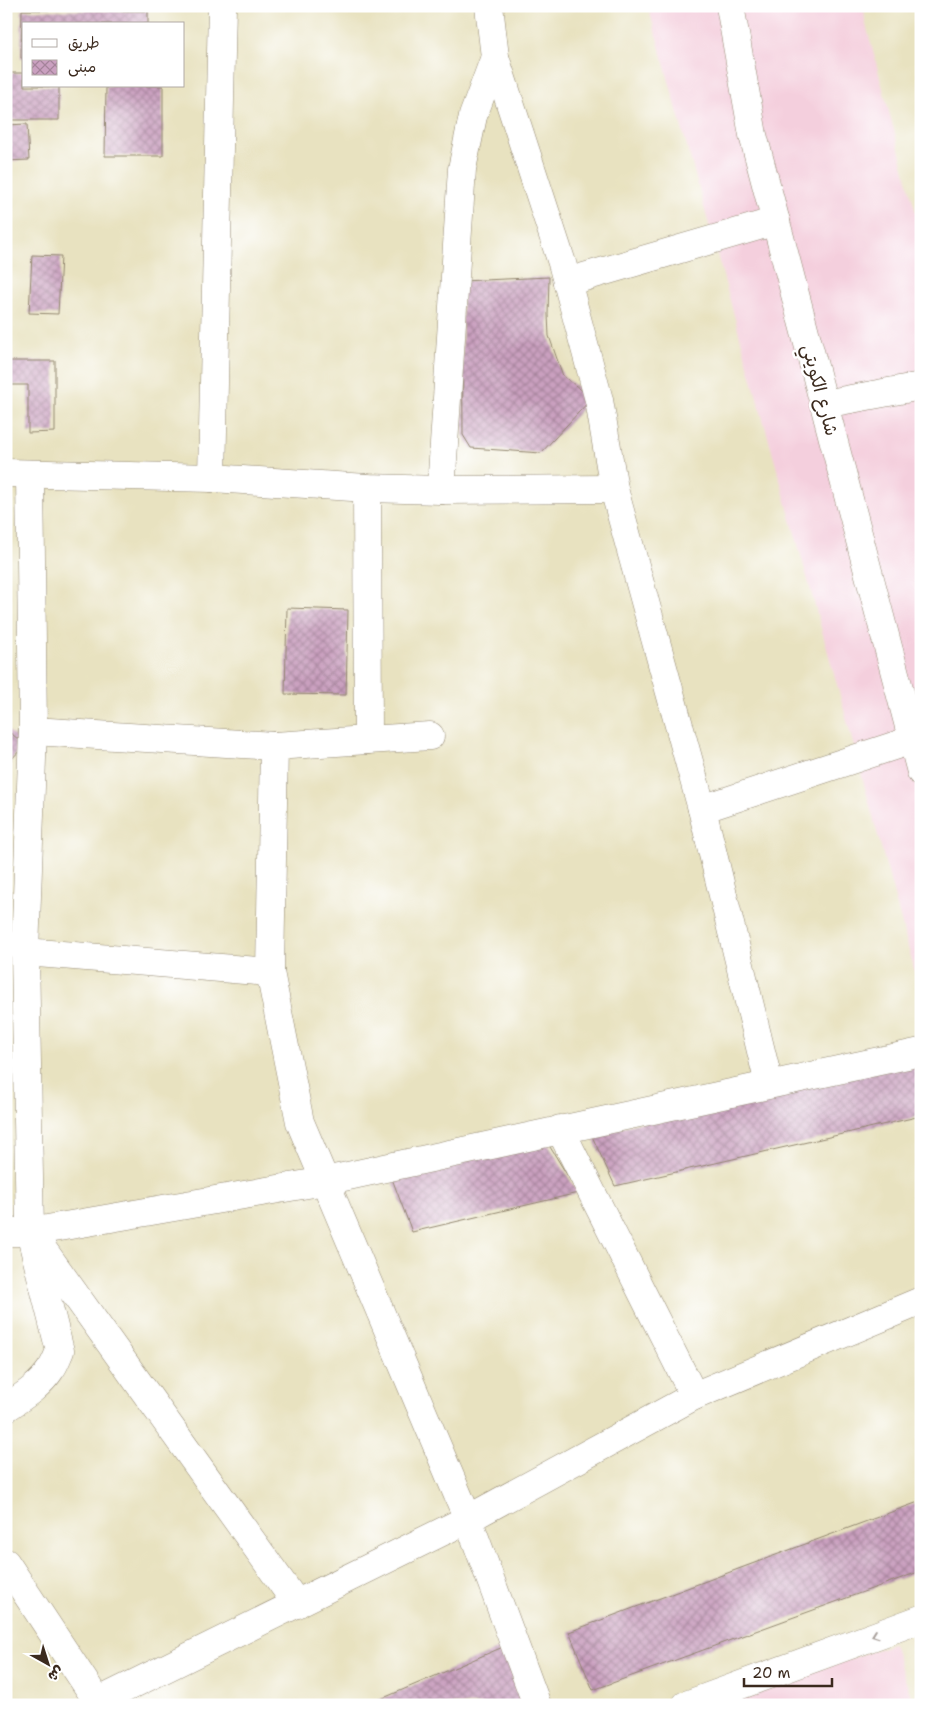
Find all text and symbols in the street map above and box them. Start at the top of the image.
legend [22,22,185,88]
text: طريق [68,33,100,53]
text: مبنى [68,57,96,77]
street label: شارع الكويتي [792,342,844,439]
one-way arrow [871,1629,880,1639]
north arrow [22,1638,72,1688]
scale bar [744,1656,832,1688]
text: ش [45,1662,68,1686]
text: 20 m [752,1663,791,1683]

